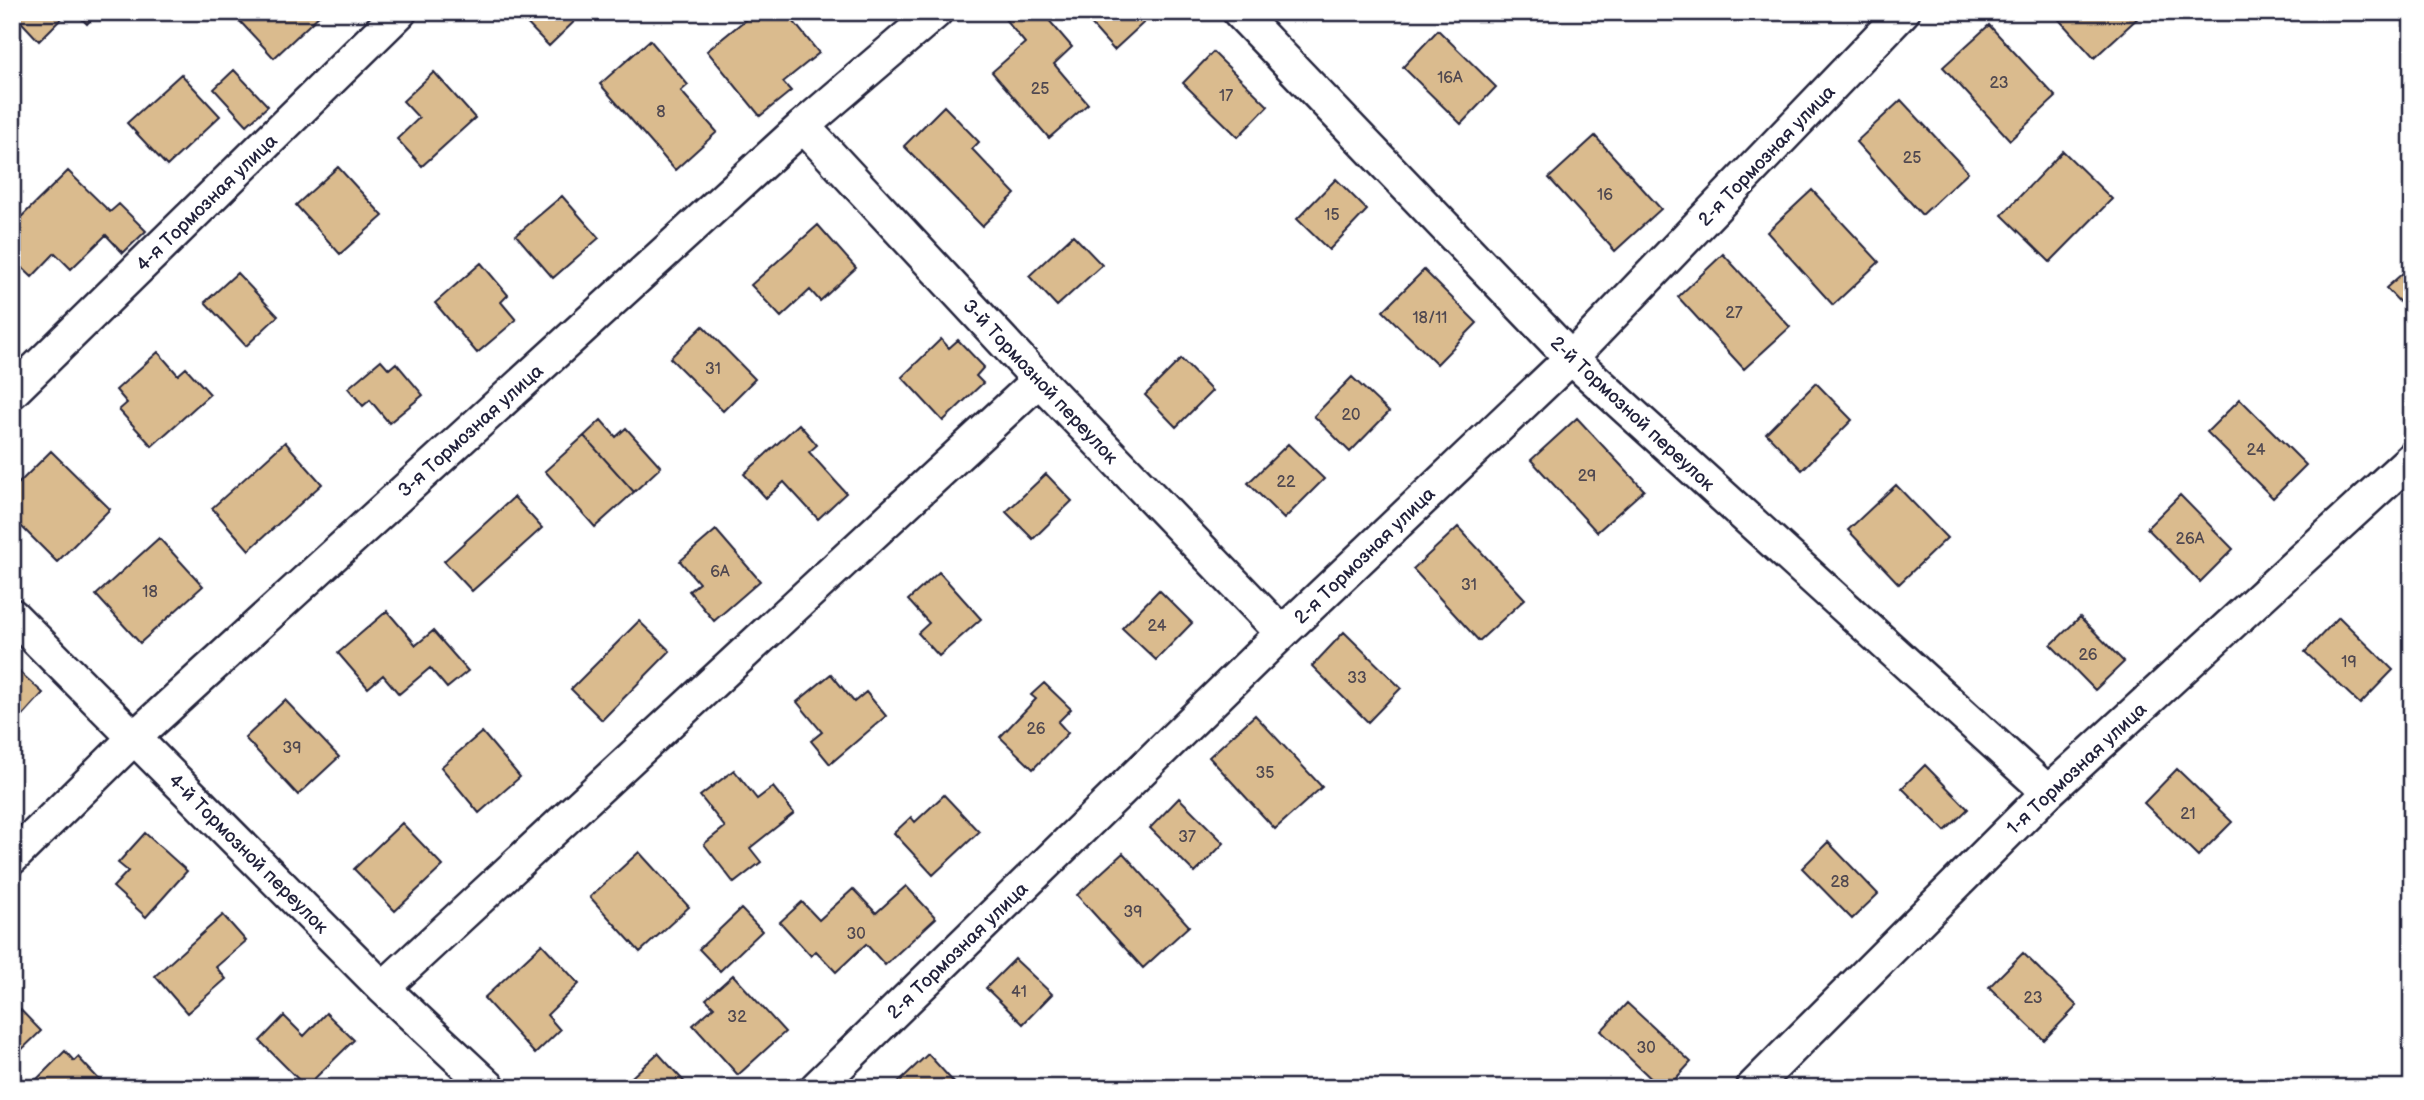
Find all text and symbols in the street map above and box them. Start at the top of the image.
house number: 16А [1437,69,1463,88]
house number: 23 [1990,74,2009,93]
house number: 25 [1031,80,1049,99]
street label: 2-я Тормозная улица [1694,81,1840,231]
house number: 17 [1219,87,1233,106]
house number: 8 [656,103,666,122]
street label: 4-я Тормозная улица [132,130,282,276]
house number: 25 [1903,149,1921,168]
house number: 16 [1597,186,1613,205]
house number: 15 [1324,206,1340,225]
street label: 3-й Тормозной переулок [958,295,1122,469]
house number: 27 [1725,304,1743,323]
house number: 18/11 [1412,309,1448,328]
street label: 2-й Тормозной переулок [1545,332,1719,496]
street label: 3-я Тормозная улица [394,360,548,502]
house number: 31 [705,360,721,379]
house number: 20 [1342,406,1360,425]
house number: 24 [2247,441,2266,460]
house number: 29 [1578,467,1596,486]
house number: 22 [1277,473,1296,492]
street label: 2-я Тормозная улица [1290,483,1440,629]
house number: 26А [2176,530,2205,549]
house number: 6А [710,563,730,582]
house number: 31 [1461,576,1477,595]
house number: 18 [142,583,158,602]
house number: 24 [1148,617,1167,636]
house number: 26 [2078,646,2098,665]
house number: 19 [2341,653,2357,672]
house number: 33 [1347,669,1367,688]
street label: 1-я Тормозная улица [2002,698,2152,840]
house number: 26 [1026,720,1046,739]
house number: 39 [282,739,302,758]
house number: 35 [1255,764,1275,783]
street label: 4-й Тормозной переулок [163,769,333,939]
house number: 21 [2180,805,2196,824]
house number: 37 [1178,828,1196,847]
house number: 28 [1831,873,1849,892]
street label: 2-я Тормозная улица [883,878,1033,1024]
house number: 39 [1123,903,1143,922]
house number: 30 [846,925,866,944]
house number: 41 [1011,983,1027,1002]
house number: 23 [2024,989,2043,1008]
house number: 32 [727,1008,747,1027]
house number: 30 [1636,1039,1656,1058]

